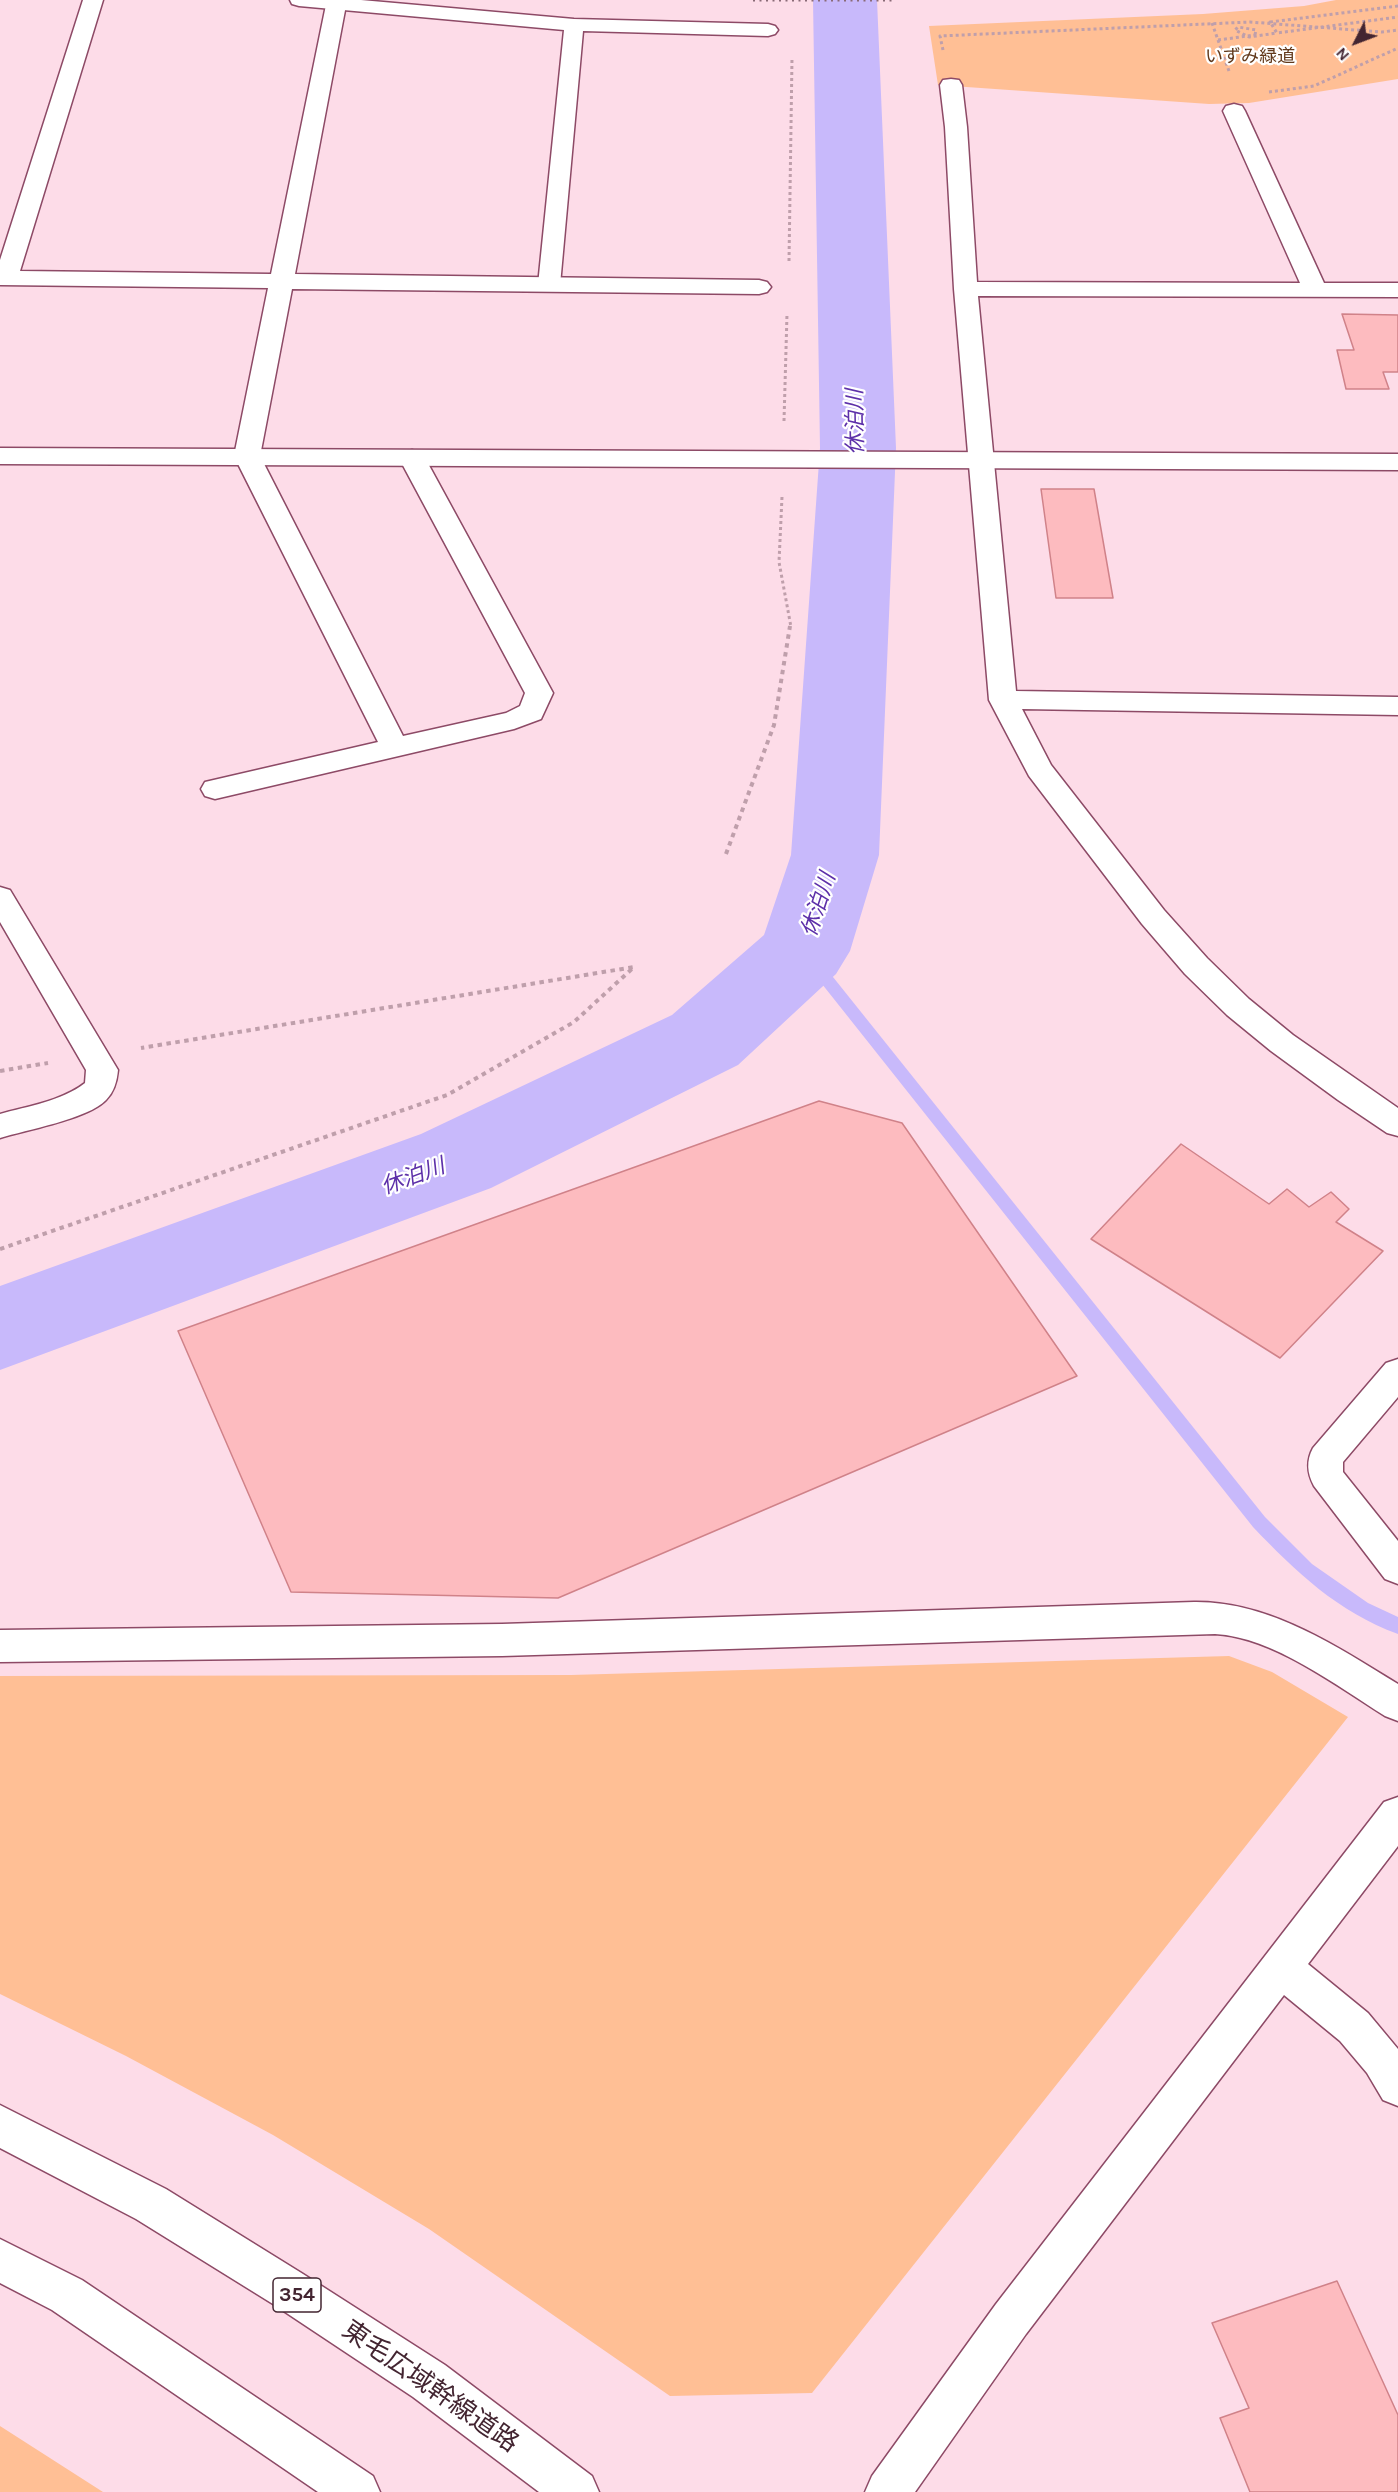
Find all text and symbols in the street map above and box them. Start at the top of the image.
north arrow [1326,12,1386,72]
text: N [1331,44,1353,65]
park label: いずみ緑道 [1205,46,1295,68]
water label: 休泊川 [842,389,870,455]
water label: 休泊川 [796,870,842,940]
water label: 休泊川 [377,1153,449,1201]
road number: 354 [273,2278,321,2312]
street label: 東毛広域幹線道路 [336,2315,524,2459]

